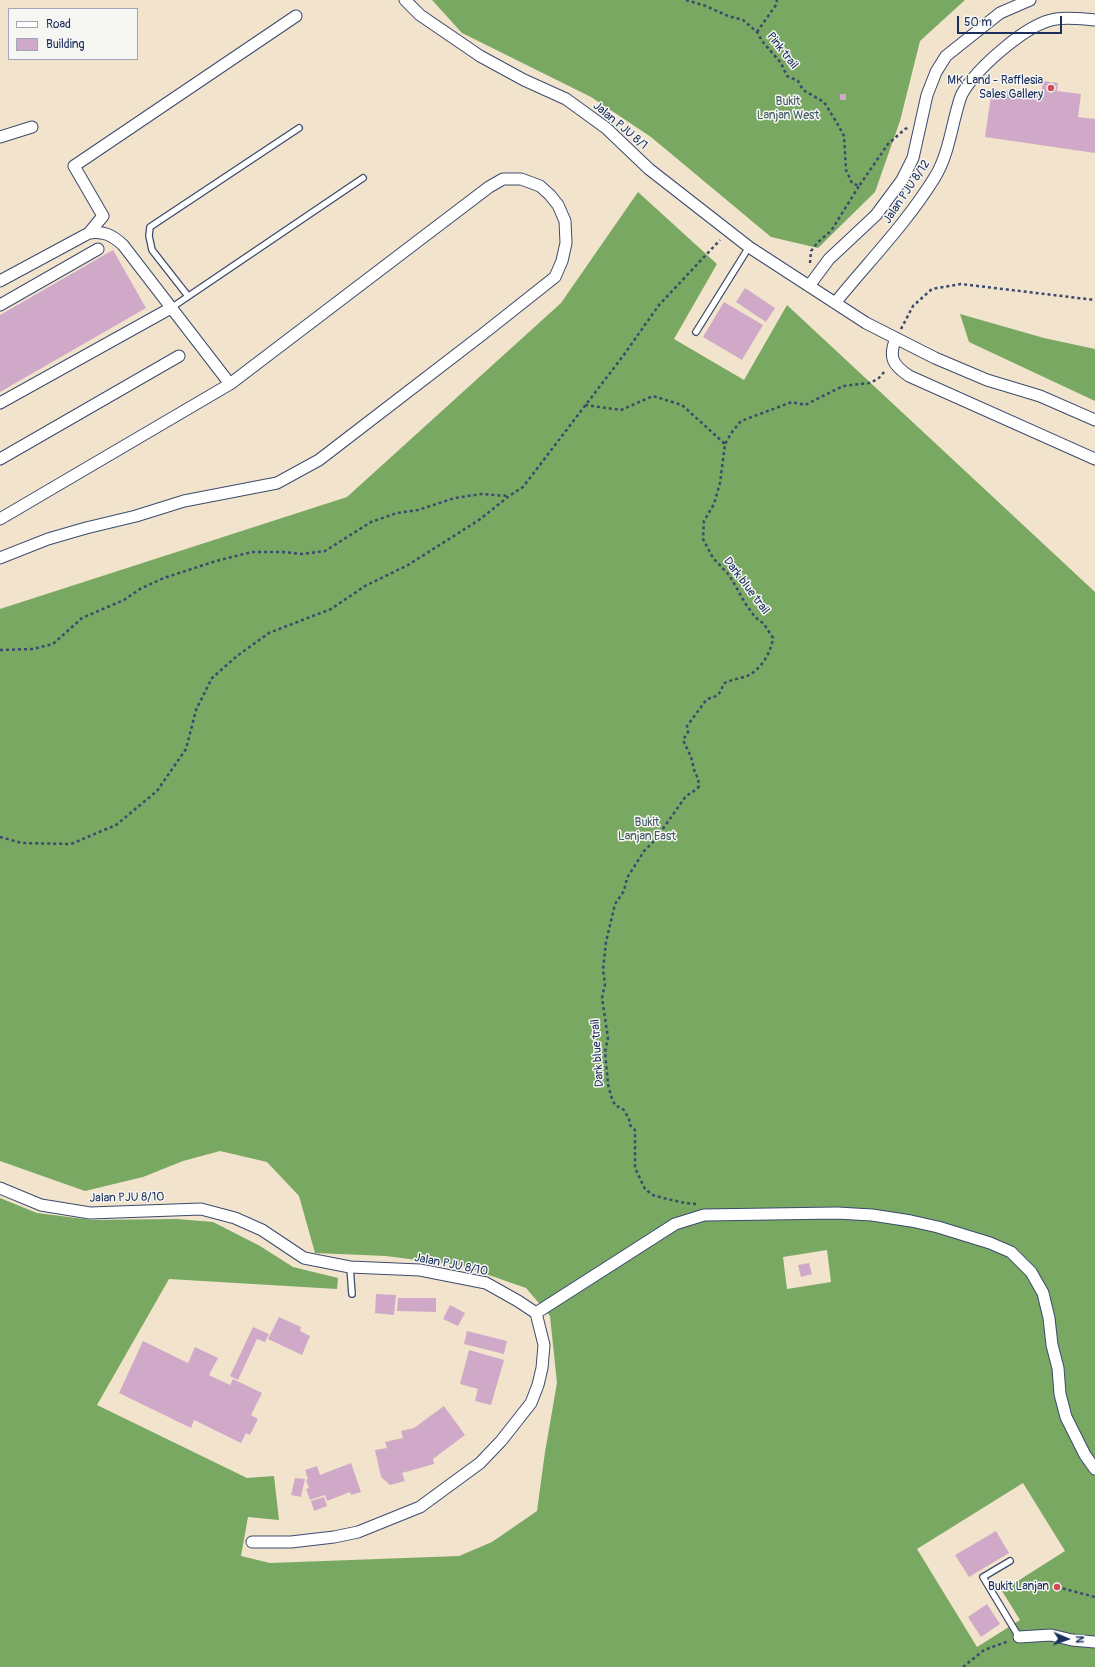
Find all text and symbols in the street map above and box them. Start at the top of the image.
legend [8,8,138,60]
scale bar [959,8,1064,34]
text: 50 m [964,15,992,30]
text: Road [46,17,71,32]
street label: Pink trail [763,30,801,72]
text: Building [46,37,85,52]
place label: MK Land - Rafflesia Sales Gallery [947,74,1043,102]
marker: MK Land - Rafflesia Sales Gallery [1046,83,1056,93]
park label: Bukit Lanjan West [757,95,819,123]
street label: Jalan PJU 8/1 [590,99,650,153]
street label: Jalan PJU 8/12 [880,158,934,226]
street label: Dark blue trail [720,555,772,617]
park label: Bukit Lanjan East [618,816,676,844]
street label: Dark blue trail [588,1019,608,1087]
street label: Jalan PJU 8/10 [89,1190,165,1206]
street label: Jalan PJU 8/10 [413,1251,489,1279]
place label: Bukit Lanjan [988,1580,1049,1594]
marker: Bukit Lanjan [1052,1582,1062,1592]
north arrow [1047,1619,1087,1659]
text: N [1073,1635,1086,1643]

